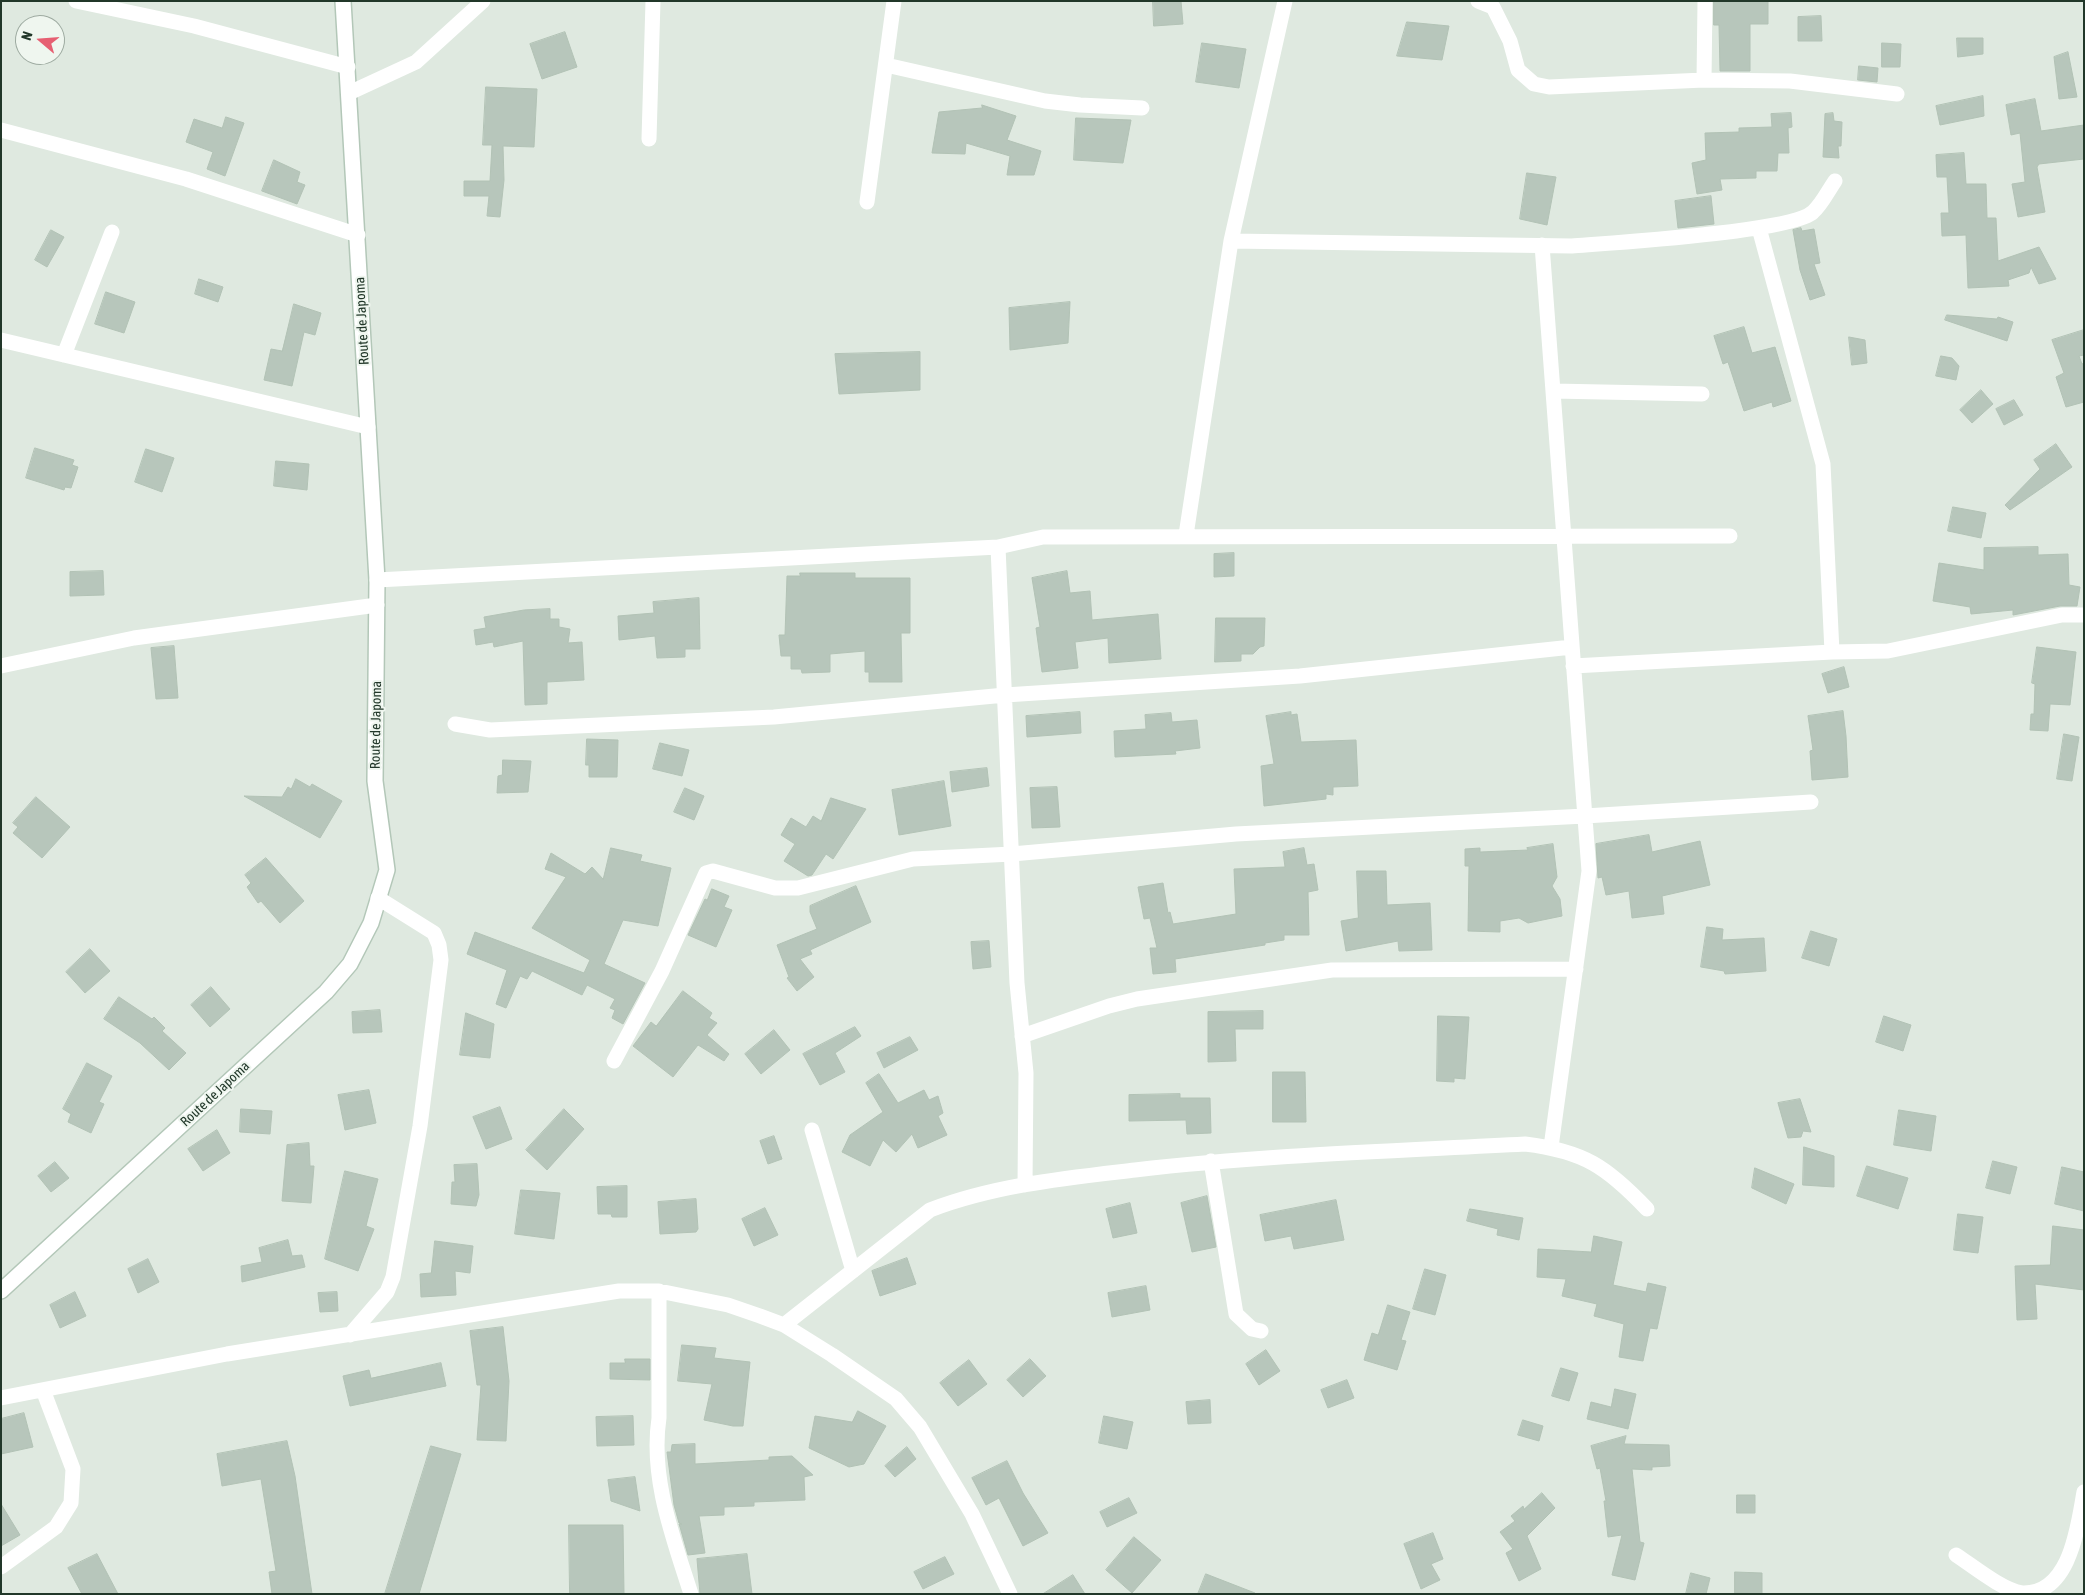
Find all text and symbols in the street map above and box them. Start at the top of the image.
north arrow [15,15,65,65]
text: N [18,29,36,42]
street label: Route de Japoma [351,277,373,365]
street label: Route de Japoma [367,681,385,769]
street label: Route de Japoma [177,1058,253,1130]

